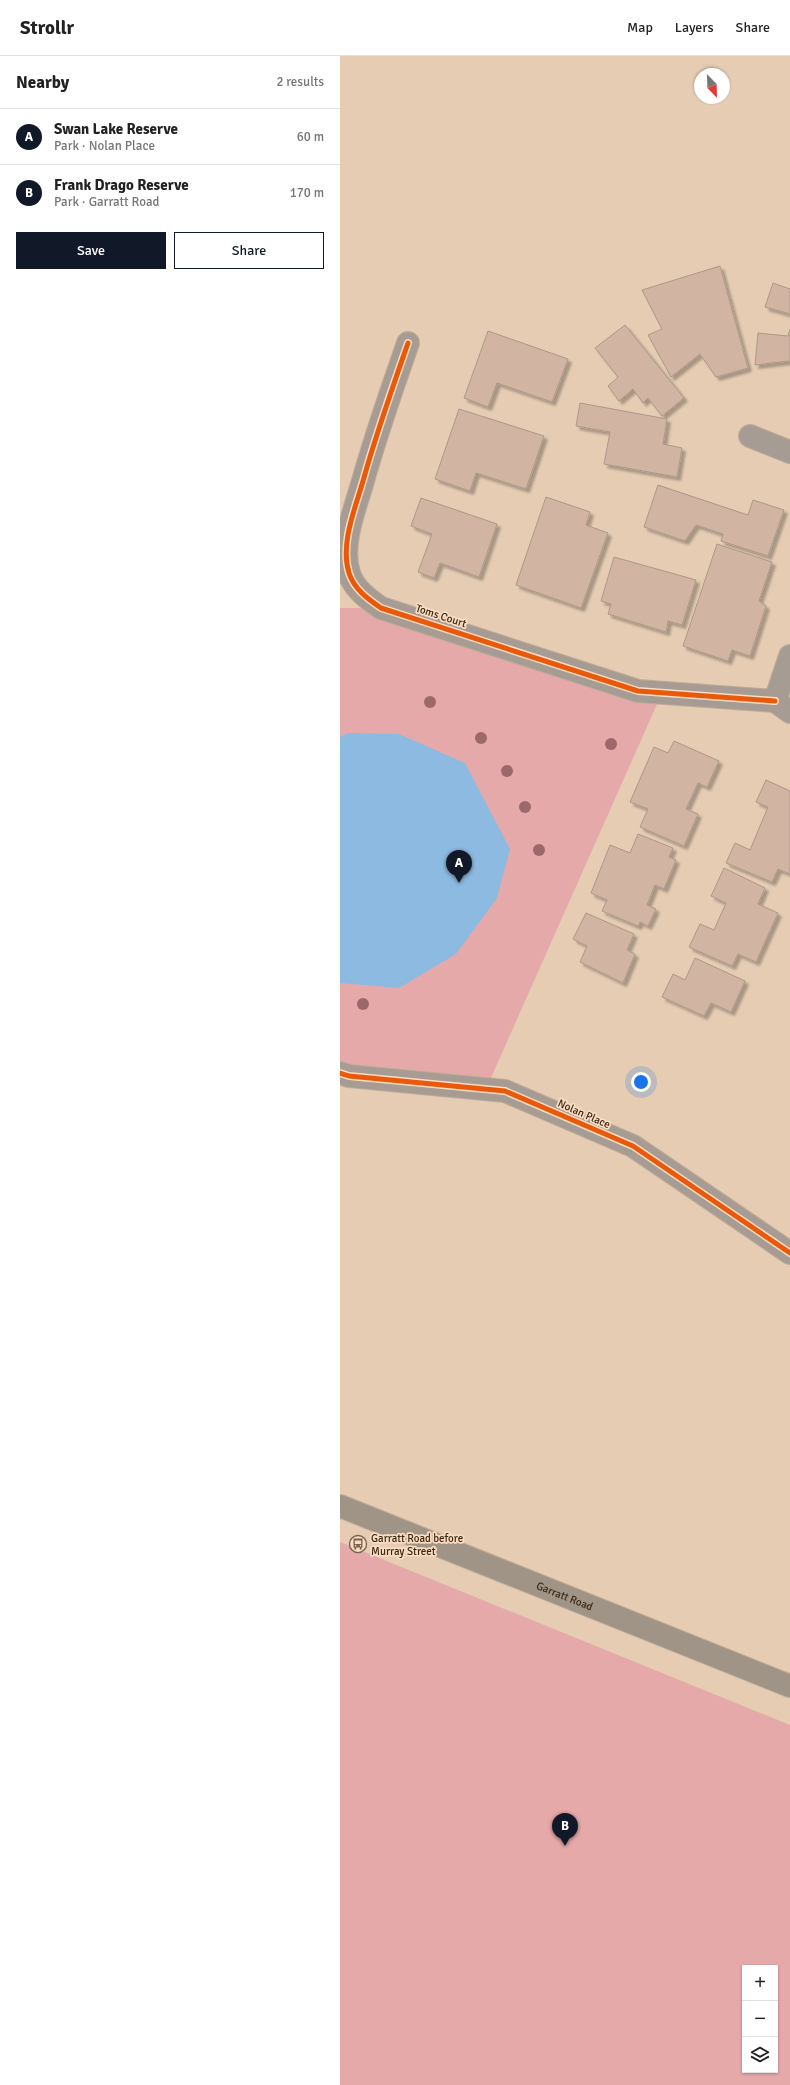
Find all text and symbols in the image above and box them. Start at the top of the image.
text: Strollr [20,16,74,40]
text: Map [627,19,653,36]
text: Layers [675,19,714,36]
text: Share [736,19,770,36]
north arrow [694,68,730,104]
text: Nearby [16,72,69,93]
text: 2 results [276,74,324,90]
text: Swan Lake Reserve [54,120,178,138]
text: A [25,129,33,145]
text: 60 m [297,129,324,145]
text: Park · Nolan Place [54,138,155,154]
text: Frank Drago Reserve [54,176,189,194]
text: B [25,185,33,201]
text: 170 m [290,185,324,201]
text: Park · Garratt Road [54,194,159,210]
button: Save [16,232,166,269]
button: Share [174,232,324,269]
street label: Toms Court [414,602,468,630]
pin: A [446,850,472,883]
your location [631,1072,651,1092]
street label: Nolan Place [556,1097,612,1131]
place label: Garratt Road before Murray Street [371,1532,463,1558]
bus stop icon: Garratt Road before Murray Street [348,1534,368,1554]
street label: Garratt Road [534,1579,595,1613]
pin: B [552,1813,578,1846]
map controls [742,1965,778,2073]
button: + [742,1965,778,2001]
button: − [742,2001,778,2037]
button: layers [742,2037,778,2073]

